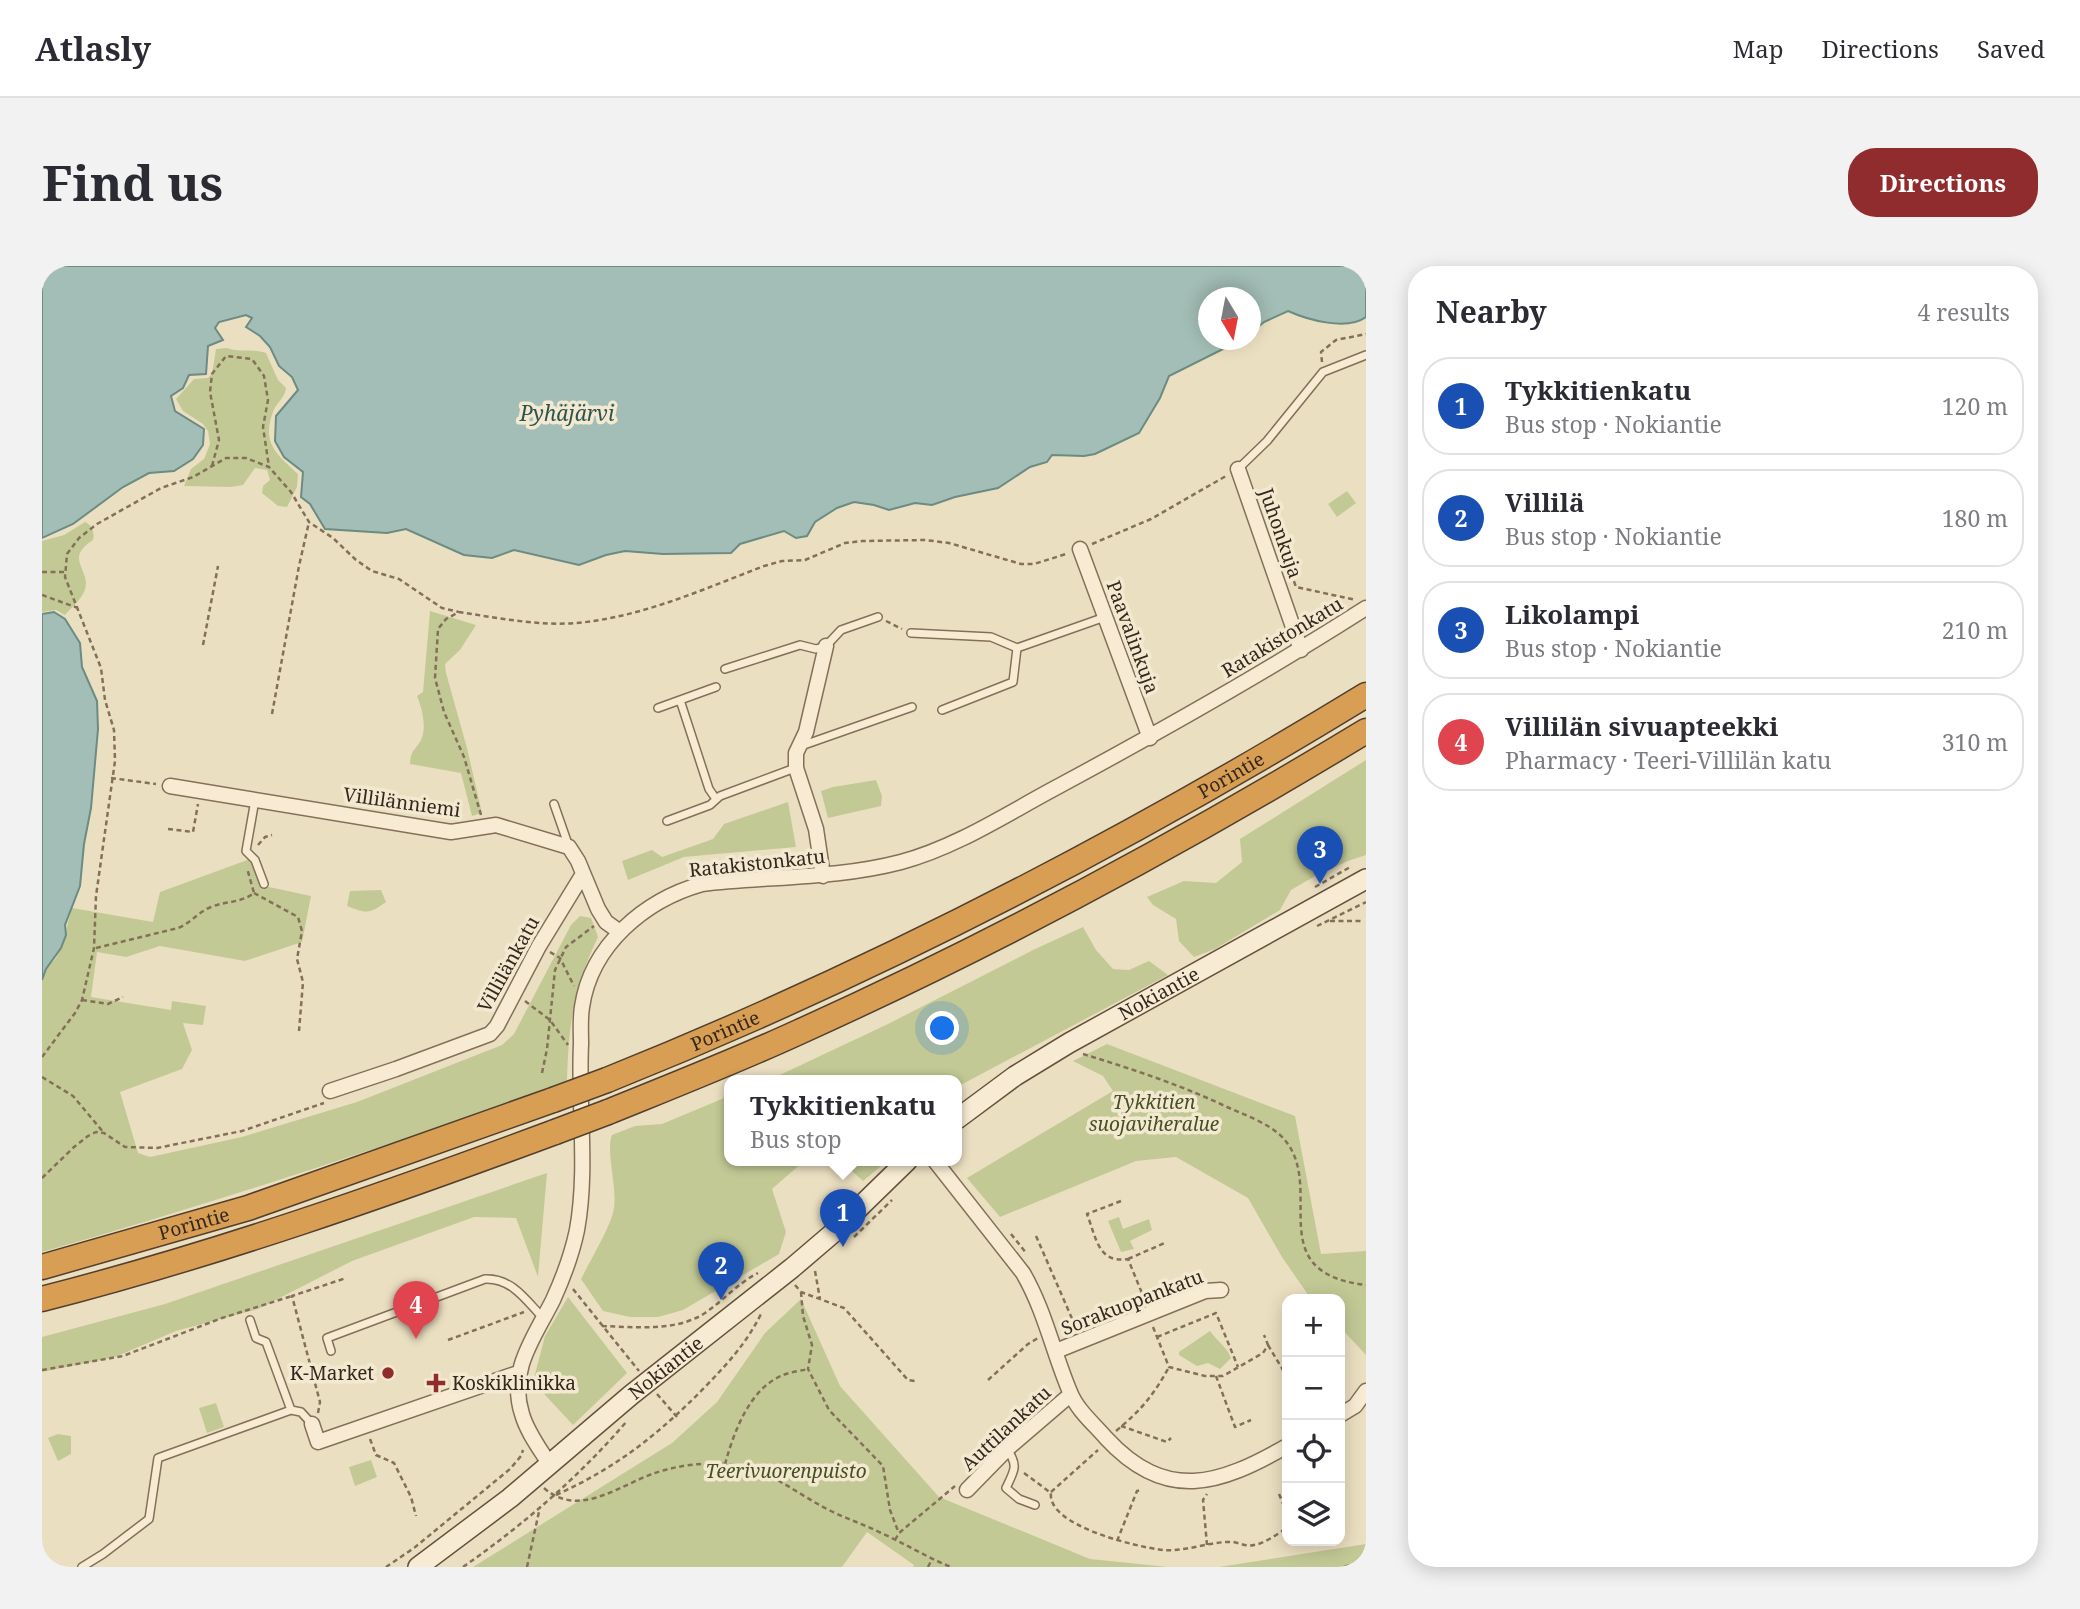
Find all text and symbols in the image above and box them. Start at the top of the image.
text: Atlasly [35,26,151,71]
text: Map [1733,32,1784,65]
text: Directions [1822,32,1939,65]
text: Saved [1977,32,2045,65]
button: Directions [1848,148,2038,217]
text: Find us [42,149,223,215]
north arrow [1198,287,1261,350]
text: Nearby [1436,291,1547,332]
text: 4 results [1917,296,2010,328]
text: Tykkitienkatu [1505,372,1691,408]
text: 1 [1455,390,1468,422]
text: 120 m [1942,390,2008,422]
water label: Pyhäjärvi [519,399,615,427]
text: Bus stop · Nokiantie [1505,408,1722,440]
street label: Juhonkuja [1253,484,1309,582]
text: Villilä [1505,484,1585,520]
text: 2 [1455,502,1468,534]
text: 180 m [1942,502,2008,534]
text: Bus stop · Nokiantie [1505,520,1722,552]
street label: Paavalinkuja [1101,577,1165,697]
street label: Ratakistonkatu [1217,591,1347,683]
text: Likolampi [1505,596,1639,632]
text: 3 [1455,614,1468,646]
text: 210 m [1942,614,2008,646]
text: Bus stop · Nokiantie [1505,632,1722,664]
text: Villilän sivuapteekki [1505,708,1778,744]
text: 4 [1455,726,1468,758]
text: 310 m [1942,726,2008,758]
text: Pharmacy · Teeri-Villilän katu [1505,744,1831,776]
street label: Porintie [1193,746,1269,804]
street label: Villilänniemi [342,781,462,823]
pin: 3 [1297,826,1343,884]
street label: Ratakistonkatu [688,843,826,883]
street label: Villilänkatu [471,911,545,1017]
street label: Nokiantie [1114,961,1204,1026]
street label: Porintie [687,1004,764,1057]
your location [925,1011,959,1045]
popup [724,1075,962,1166]
text: Tykkitienkatu [750,1087,936,1123]
park label: Tykkitien suojaviheralue [1089,1089,1219,1137]
text: Bus stop [750,1123,842,1155]
pin: 1 [820,1189,866,1247]
street label: Porintie [155,1201,232,1246]
pin: 2 [698,1242,744,1300]
street label: Sorakuopankatu [1057,1263,1207,1341]
pin: 4 [393,1281,439,1339]
map controls [1282,1294,1345,1546]
button: + [1282,1294,1345,1357]
street label: Nokiantie [623,1330,708,1405]
button: − [1282,1357,1345,1420]
place label: K-Market [290,1360,374,1386]
marker: K-Market [380,1365,396,1381]
place label: Koskiklinikka [452,1370,576,1396]
marker: Koskiklinikka [426,1373,446,1393]
street label: Auttilankatu [955,1380,1057,1476]
button: locate [1282,1420,1345,1483]
park label: Teerivuorenpuisto [705,1458,867,1484]
button: layers [1282,1483,1345,1546]

